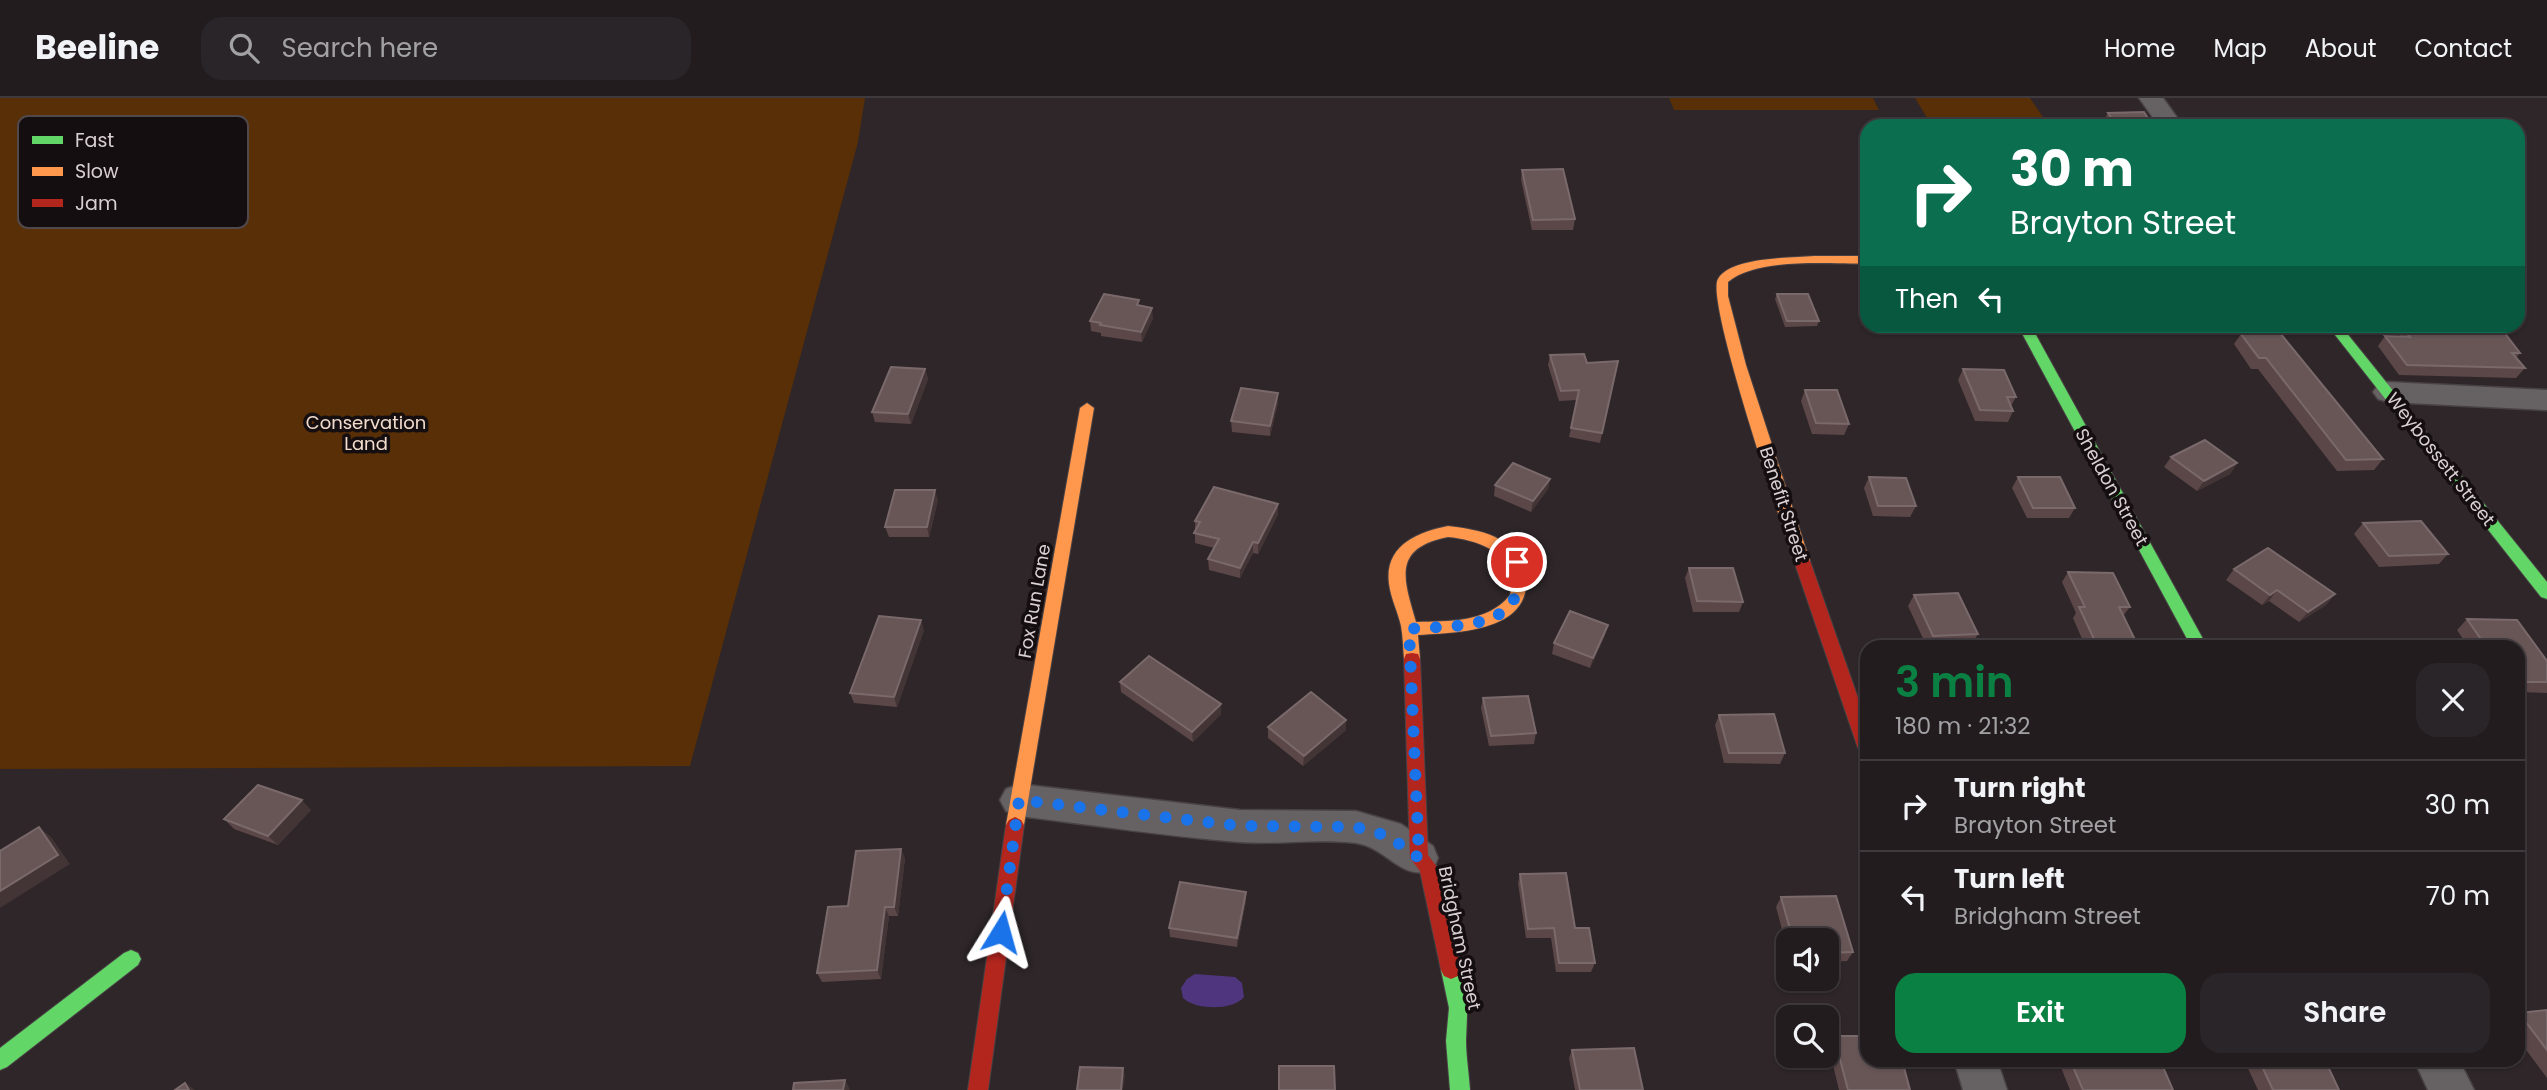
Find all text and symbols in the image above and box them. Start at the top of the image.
search box [201,17,691,80]
text: Beeline [35,24,159,71]
icon: search [225,29,263,67]
text: Search here [281,30,438,66]
text: Home [2104,32,2176,65]
text: Map [2214,32,2267,65]
text: About [2305,32,2376,65]
text: Contact [2414,32,2512,65]
legend [18,116,248,228]
text: Fast [75,127,114,154]
text: 30 m [2010,135,2134,203]
icon: right [1895,147,1986,238]
text: Slow [75,158,119,185]
text: Jam [75,190,117,217]
text: Brayton Street [2010,200,2236,245]
icon: left [1972,280,2010,318]
text: Then [1895,281,1958,317]
street label: Weybossett Street [2381,387,2501,531]
park label: Conservation Land [306,410,426,456]
street label: Sheldon Street [2069,424,2155,550]
street label: Benefit Street [1754,443,1814,565]
pin [1487,532,1547,592]
street label: Fox Run Lane [1012,542,1056,660]
icon: arrive [1498,543,1536,581]
text: 3 min [1895,653,2014,712]
button: close [2416,663,2490,737]
text: 180 m · 21:32 [1895,710,2031,742]
text: Turn right [1954,770,2086,806]
icon: right [1895,787,1933,825]
text: 30 m [2425,787,2490,823]
text: Brayton Street [1954,809,2116,841]
text: Turn left [1954,861,2065,897]
street label: Bridgham Street [1433,864,1487,1012]
icon: left [1895,878,1933,916]
text: 70 m [2426,878,2490,914]
position arrow [964,895,1038,969]
text: Bridgham Street [1954,900,2141,932]
map controls [1776,928,1839,1068]
button: sound [1776,928,1839,991]
button: Exit [1895,973,2186,1053]
button: Share [2200,973,2490,1053]
button: search [1776,1005,1839,1068]

